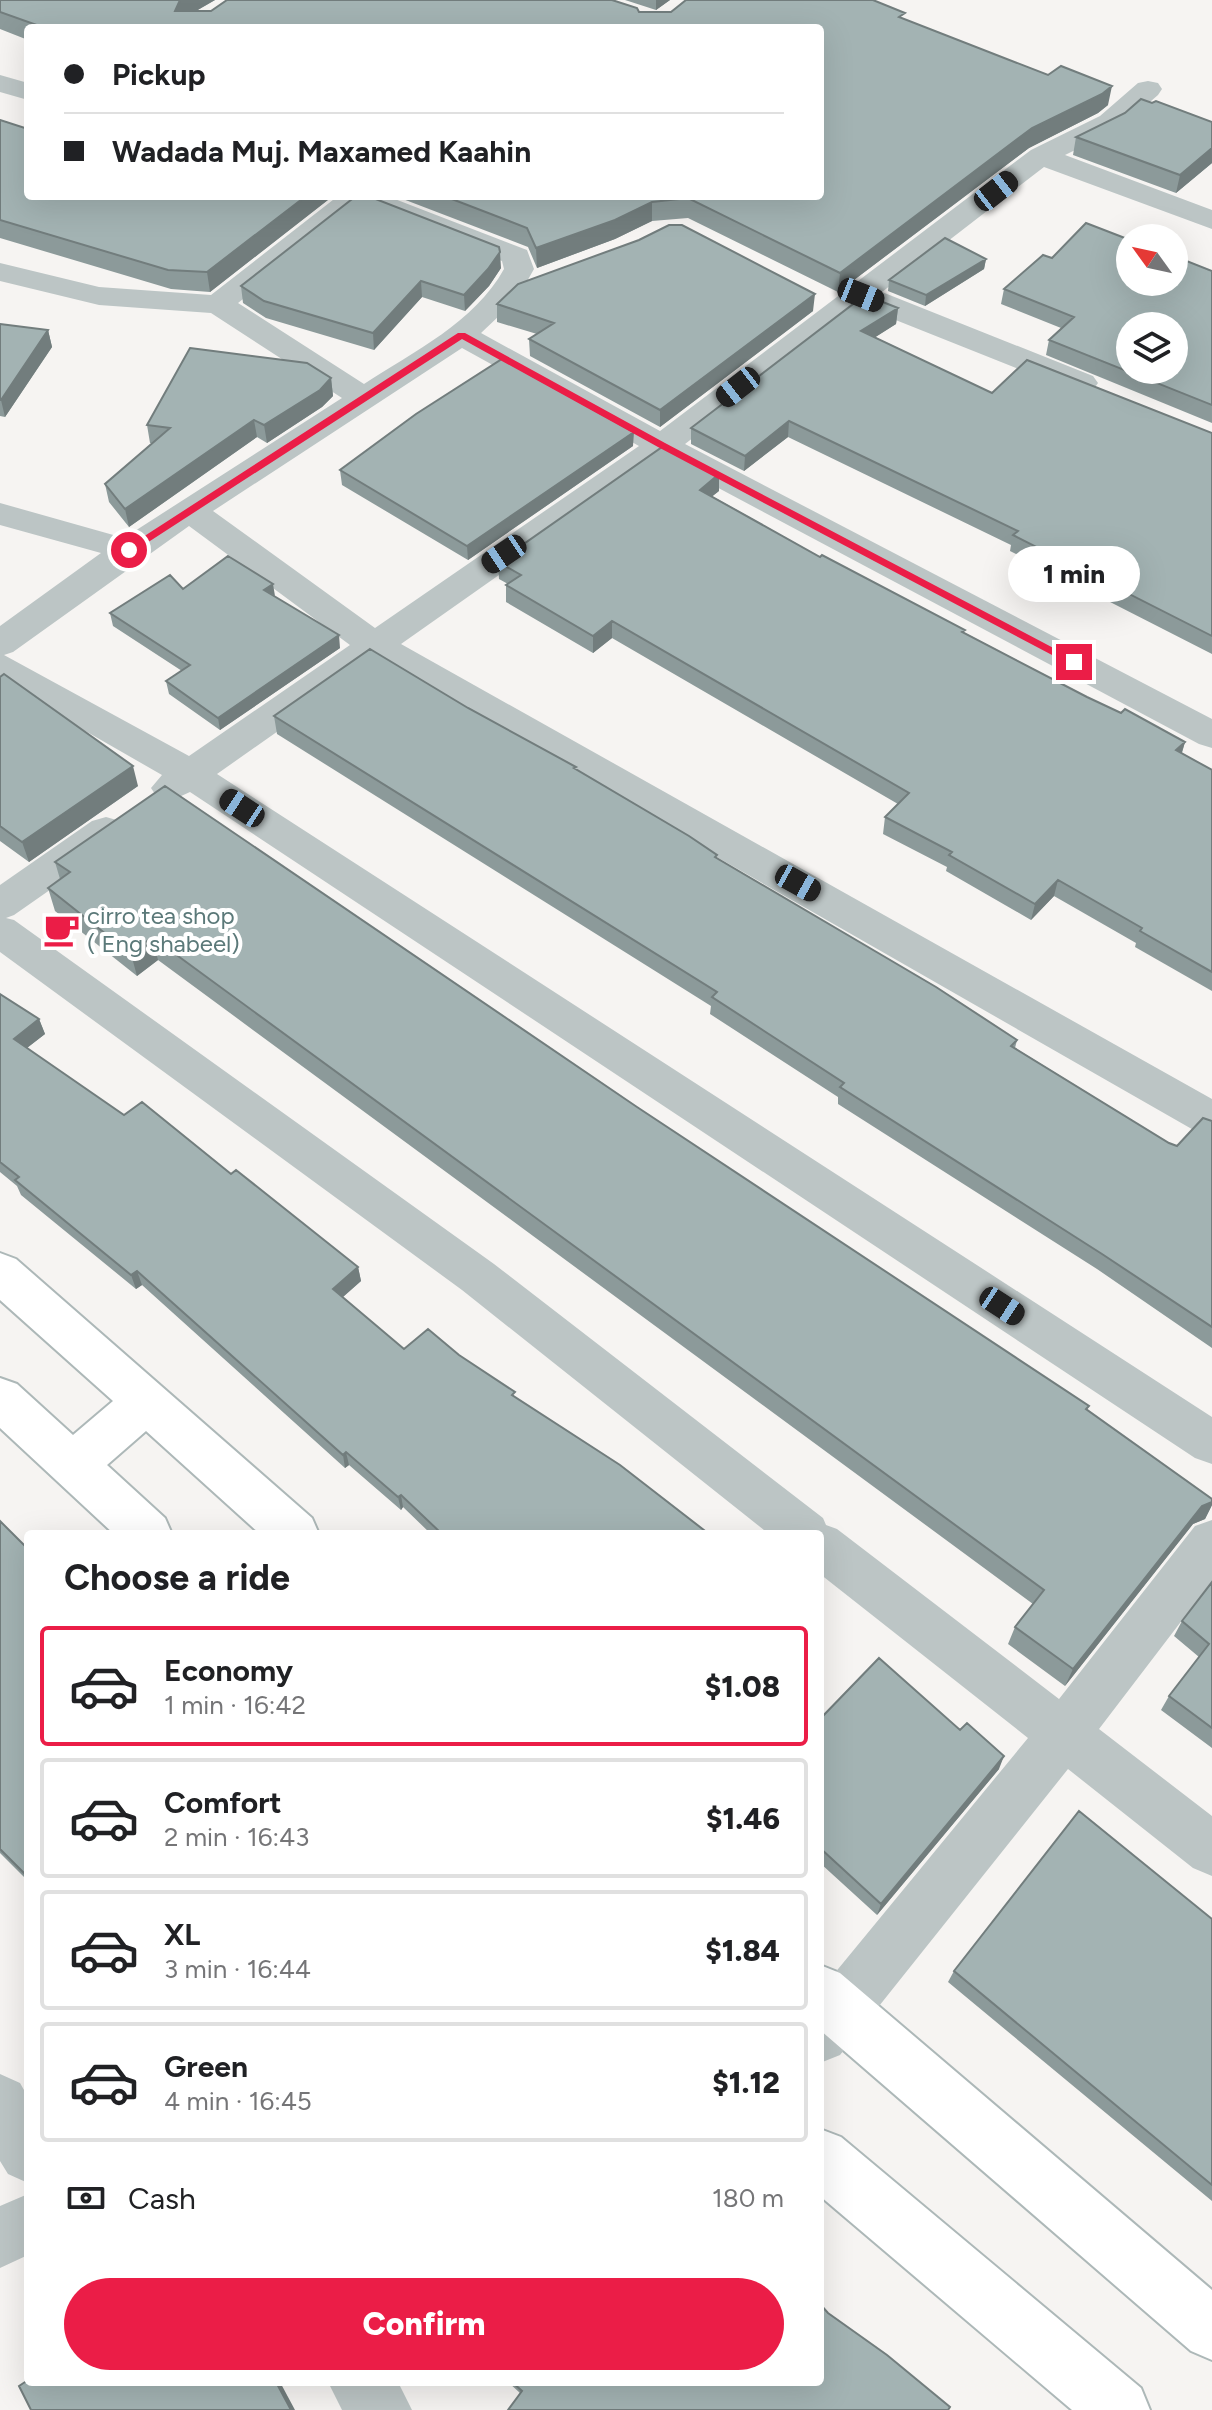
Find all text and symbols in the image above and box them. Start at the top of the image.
text: Pickup [112,56,206,93]
text: Wadada Muj. Maxamed Kaahin [112,133,531,170]
car [970,167,1022,215]
north arrow [1116,224,1188,296]
map controls [1116,224,1188,384]
car [834,275,888,315]
button: layers [1116,312,1188,384]
car [712,363,764,411]
car [477,531,531,577]
route start [111,532,147,568]
callout: 1 min [1008,546,1140,602]
text: 1 min [1043,558,1105,590]
route end [1056,644,1092,680]
car [215,785,269,831]
car [771,861,825,905]
place label: cirro tea shop ( Eng shabeel) [87,901,240,958]
cafe icon: cirro tea shop ( Eng shabeel) [42,910,80,948]
car [975,1283,1029,1329]
text: Choose a ride [64,1556,290,1599]
icon: car [68,1650,140,1722]
text: Economy [164,1652,293,1689]
text: $1.08 [705,1668,780,1705]
text: 1 min · 16:42 [164,1689,306,1721]
icon: car [68,1782,140,1854]
text: Comfort [164,1784,282,1821]
text: $1.46 [706,1800,780,1837]
text: 2 min · 16:43 [164,1821,309,1853]
icon: car [68,1914,140,1986]
text: XL [164,1916,200,1953]
text: $1.84 [705,1932,780,1969]
text: 3 min · 16:44 [164,1953,311,1985]
icon: car [68,2046,140,2118]
text: Green [164,2048,248,2085]
text: $1.12 [712,2064,780,2101]
text: 4 min · 16:45 [164,2085,312,2117]
icon: cash [64,2176,108,2220]
text: Cash [128,2180,196,2217]
text: 180 m [712,2182,784,2214]
button: Confirm [64,2278,784,2370]

